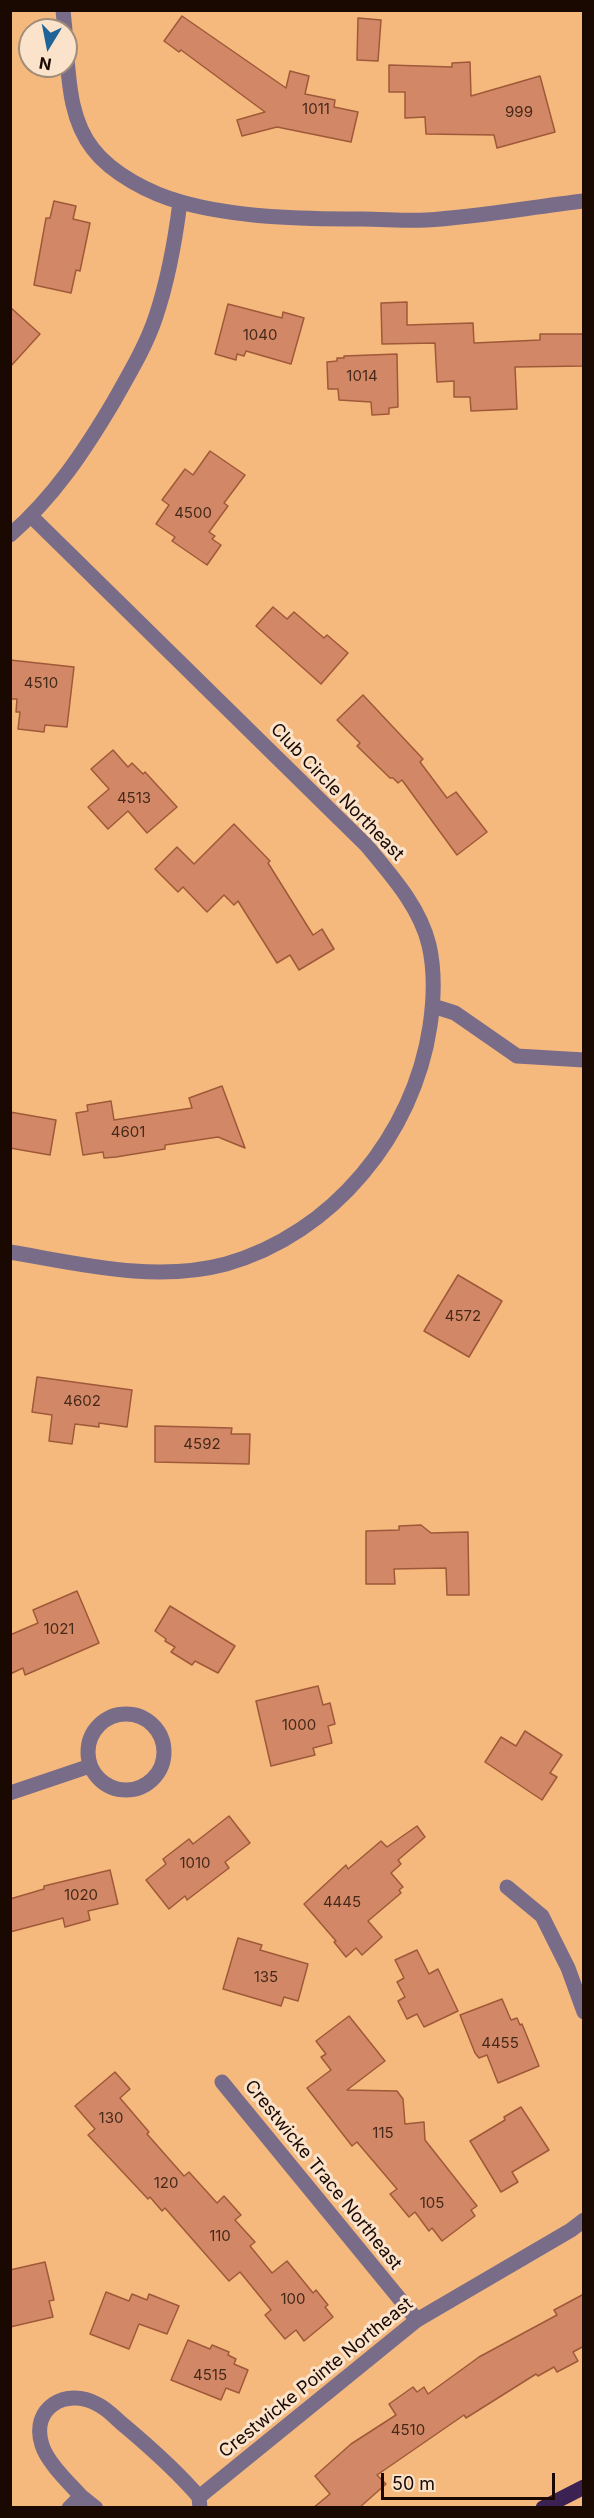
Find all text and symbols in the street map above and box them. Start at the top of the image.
north arrow [18,18,78,78]
text: N [37,53,53,75]
house number: 1011 [302,100,330,118]
house number: 999 [505,103,533,121]
house number: 1040 [243,326,277,344]
house number: 1014 [346,367,378,385]
house number: 4500 [174,504,212,522]
house number: 4510 [24,674,58,692]
street label: Club Circle Northeast [266,719,408,865]
house number: 4513 [117,789,151,807]
house number: 4601 [111,1123,145,1141]
house number: 4572 [445,1307,481,1325]
house number: 4602 [63,1392,101,1410]
house number: 4592 [183,1435,221,1453]
house number: 1021 [44,1620,74,1638]
house number: 1000 [282,1716,316,1734]
house number: 1010 [179,1854,211,1872]
house number: 1020 [64,1886,98,1904]
house number: 4445 [323,1893,361,1911]
house number: 135 [254,1968,278,1986]
house number: 4455 [481,2034,519,2052]
street label: Crestwicke Trace Northeast [240,2076,406,2274]
house number: 130 [99,2109,123,2127]
house number: 115 [372,2124,394,2142]
house number: 120 [154,2174,178,2192]
house number: 105 [420,2194,444,2212]
house number: 110 [209,2227,231,2245]
house number: 100 [280,2290,306,2308]
street label: Crestwicke Pointe Northeast [215,2293,417,2463]
house number: 4515 [193,2366,227,2384]
house number: 4510 [391,2421,425,2439]
scale bar [384,2461,558,2499]
text: 50 m [392,2473,435,2494]

